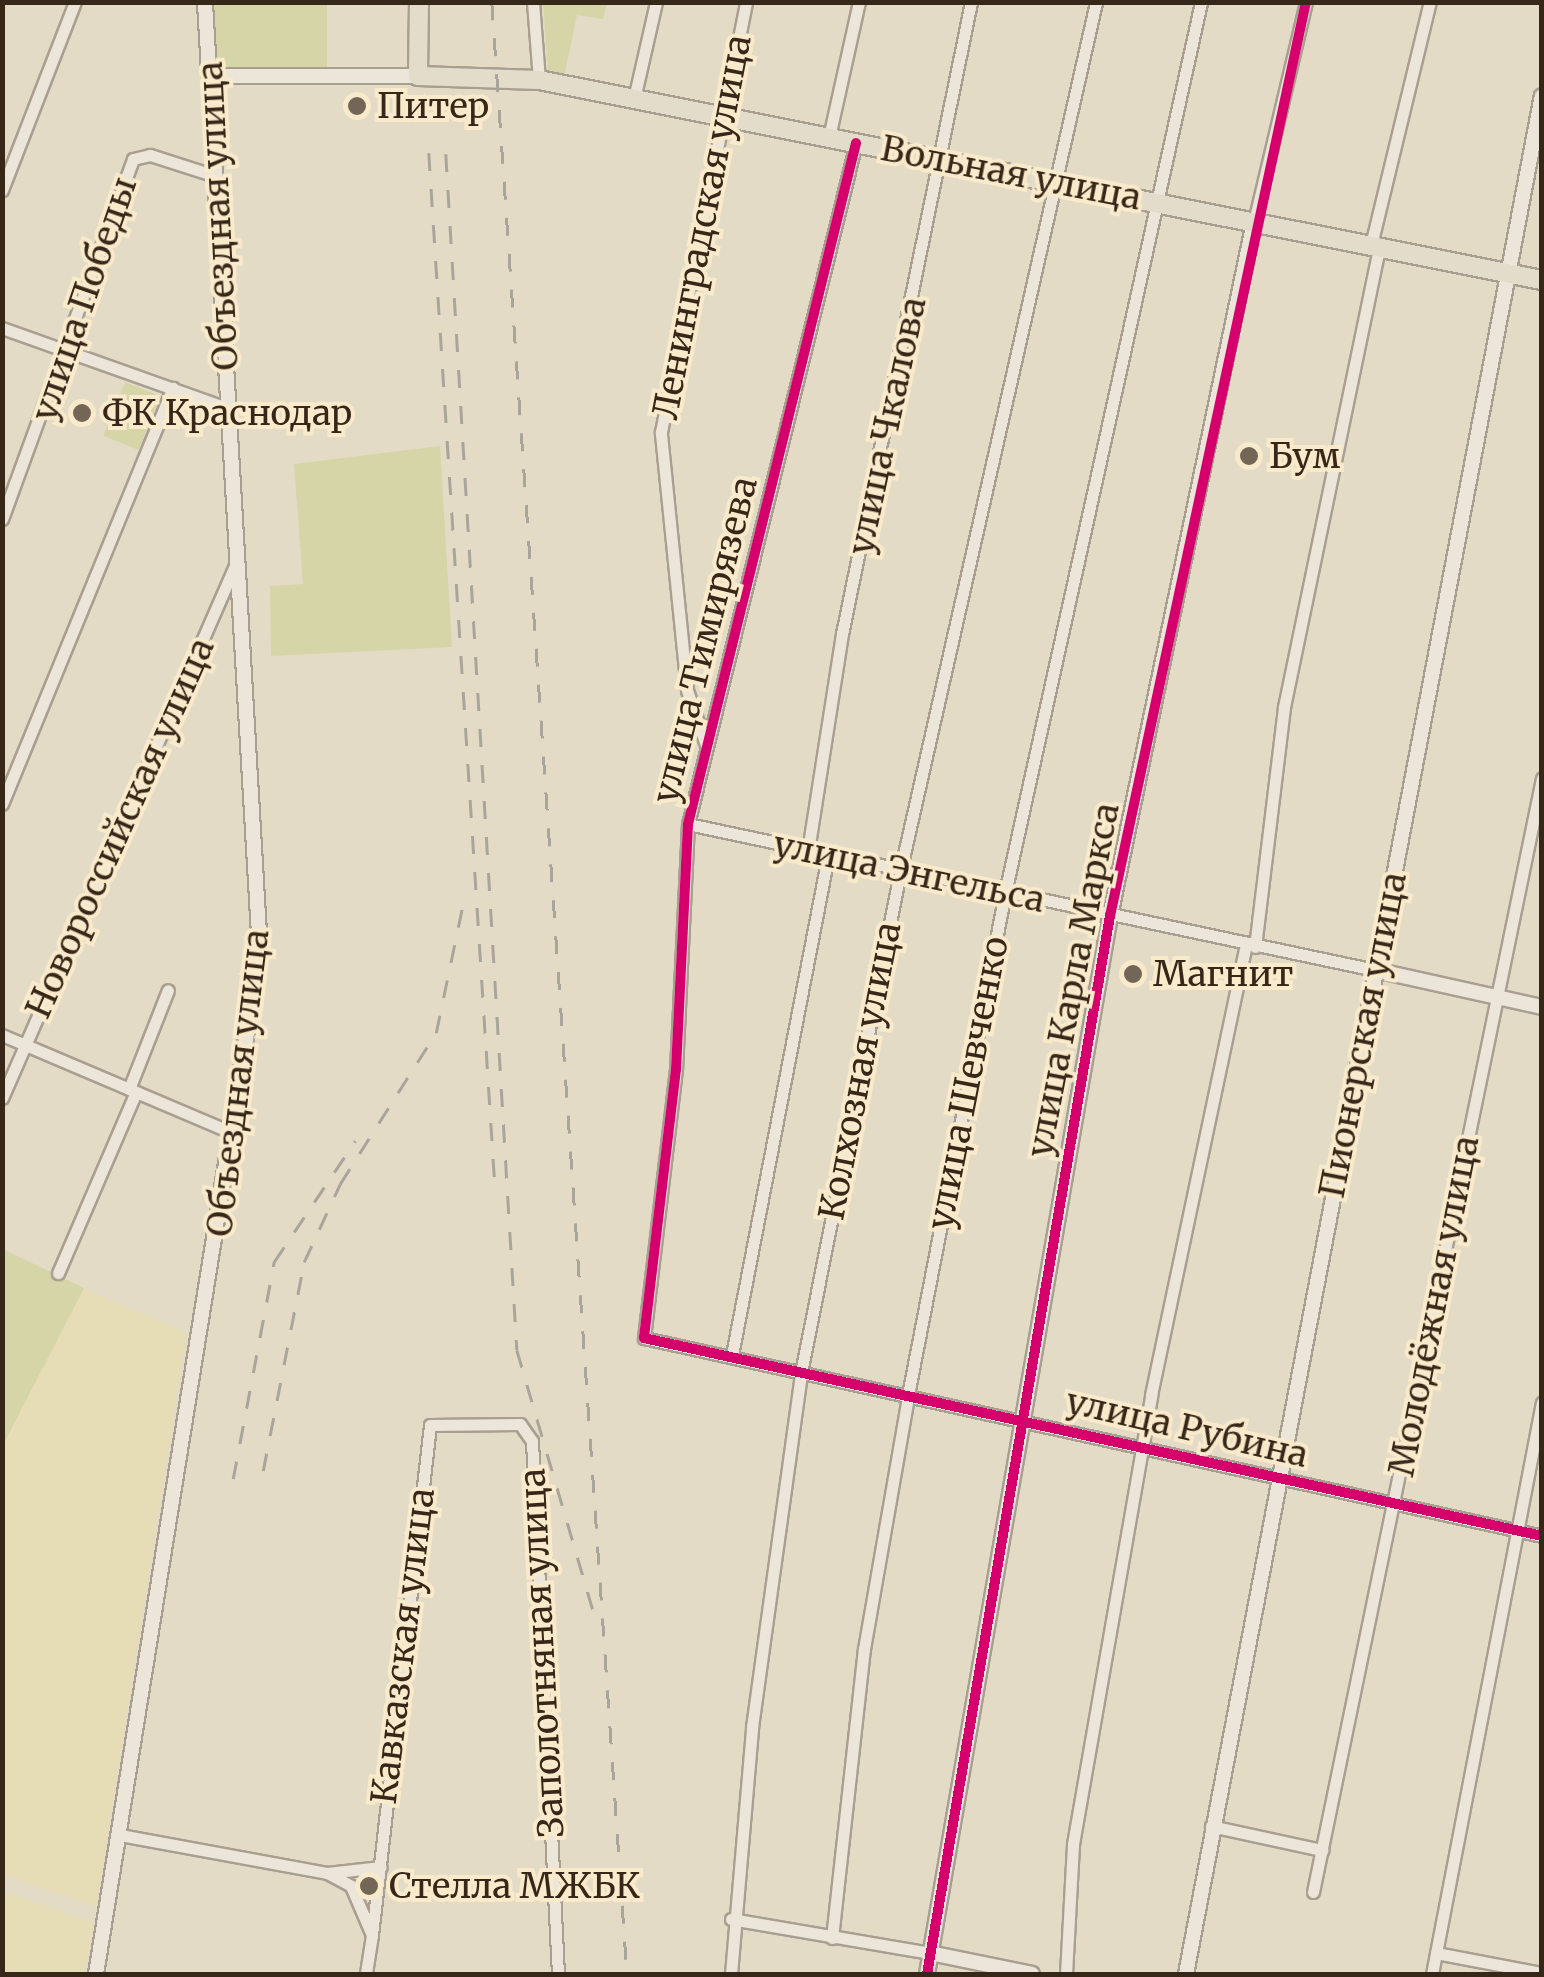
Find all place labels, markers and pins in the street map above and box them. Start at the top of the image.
place label: Питер [377,85,489,127]
marker: Питер [346,95,368,117]
place label: ФК Краснодар [102,392,352,434]
marker: ФК Краснодар [71,402,93,424]
place label: Бум [1269,435,1340,477]
marker: Бум [1238,445,1260,467]
place label: Магнит [1153,953,1294,995]
marker: Магнит [1122,963,1144,985]
place label: Стелла МЖБК [389,1865,640,1907]
marker: Стелла МЖБК [358,1875,380,1897]

